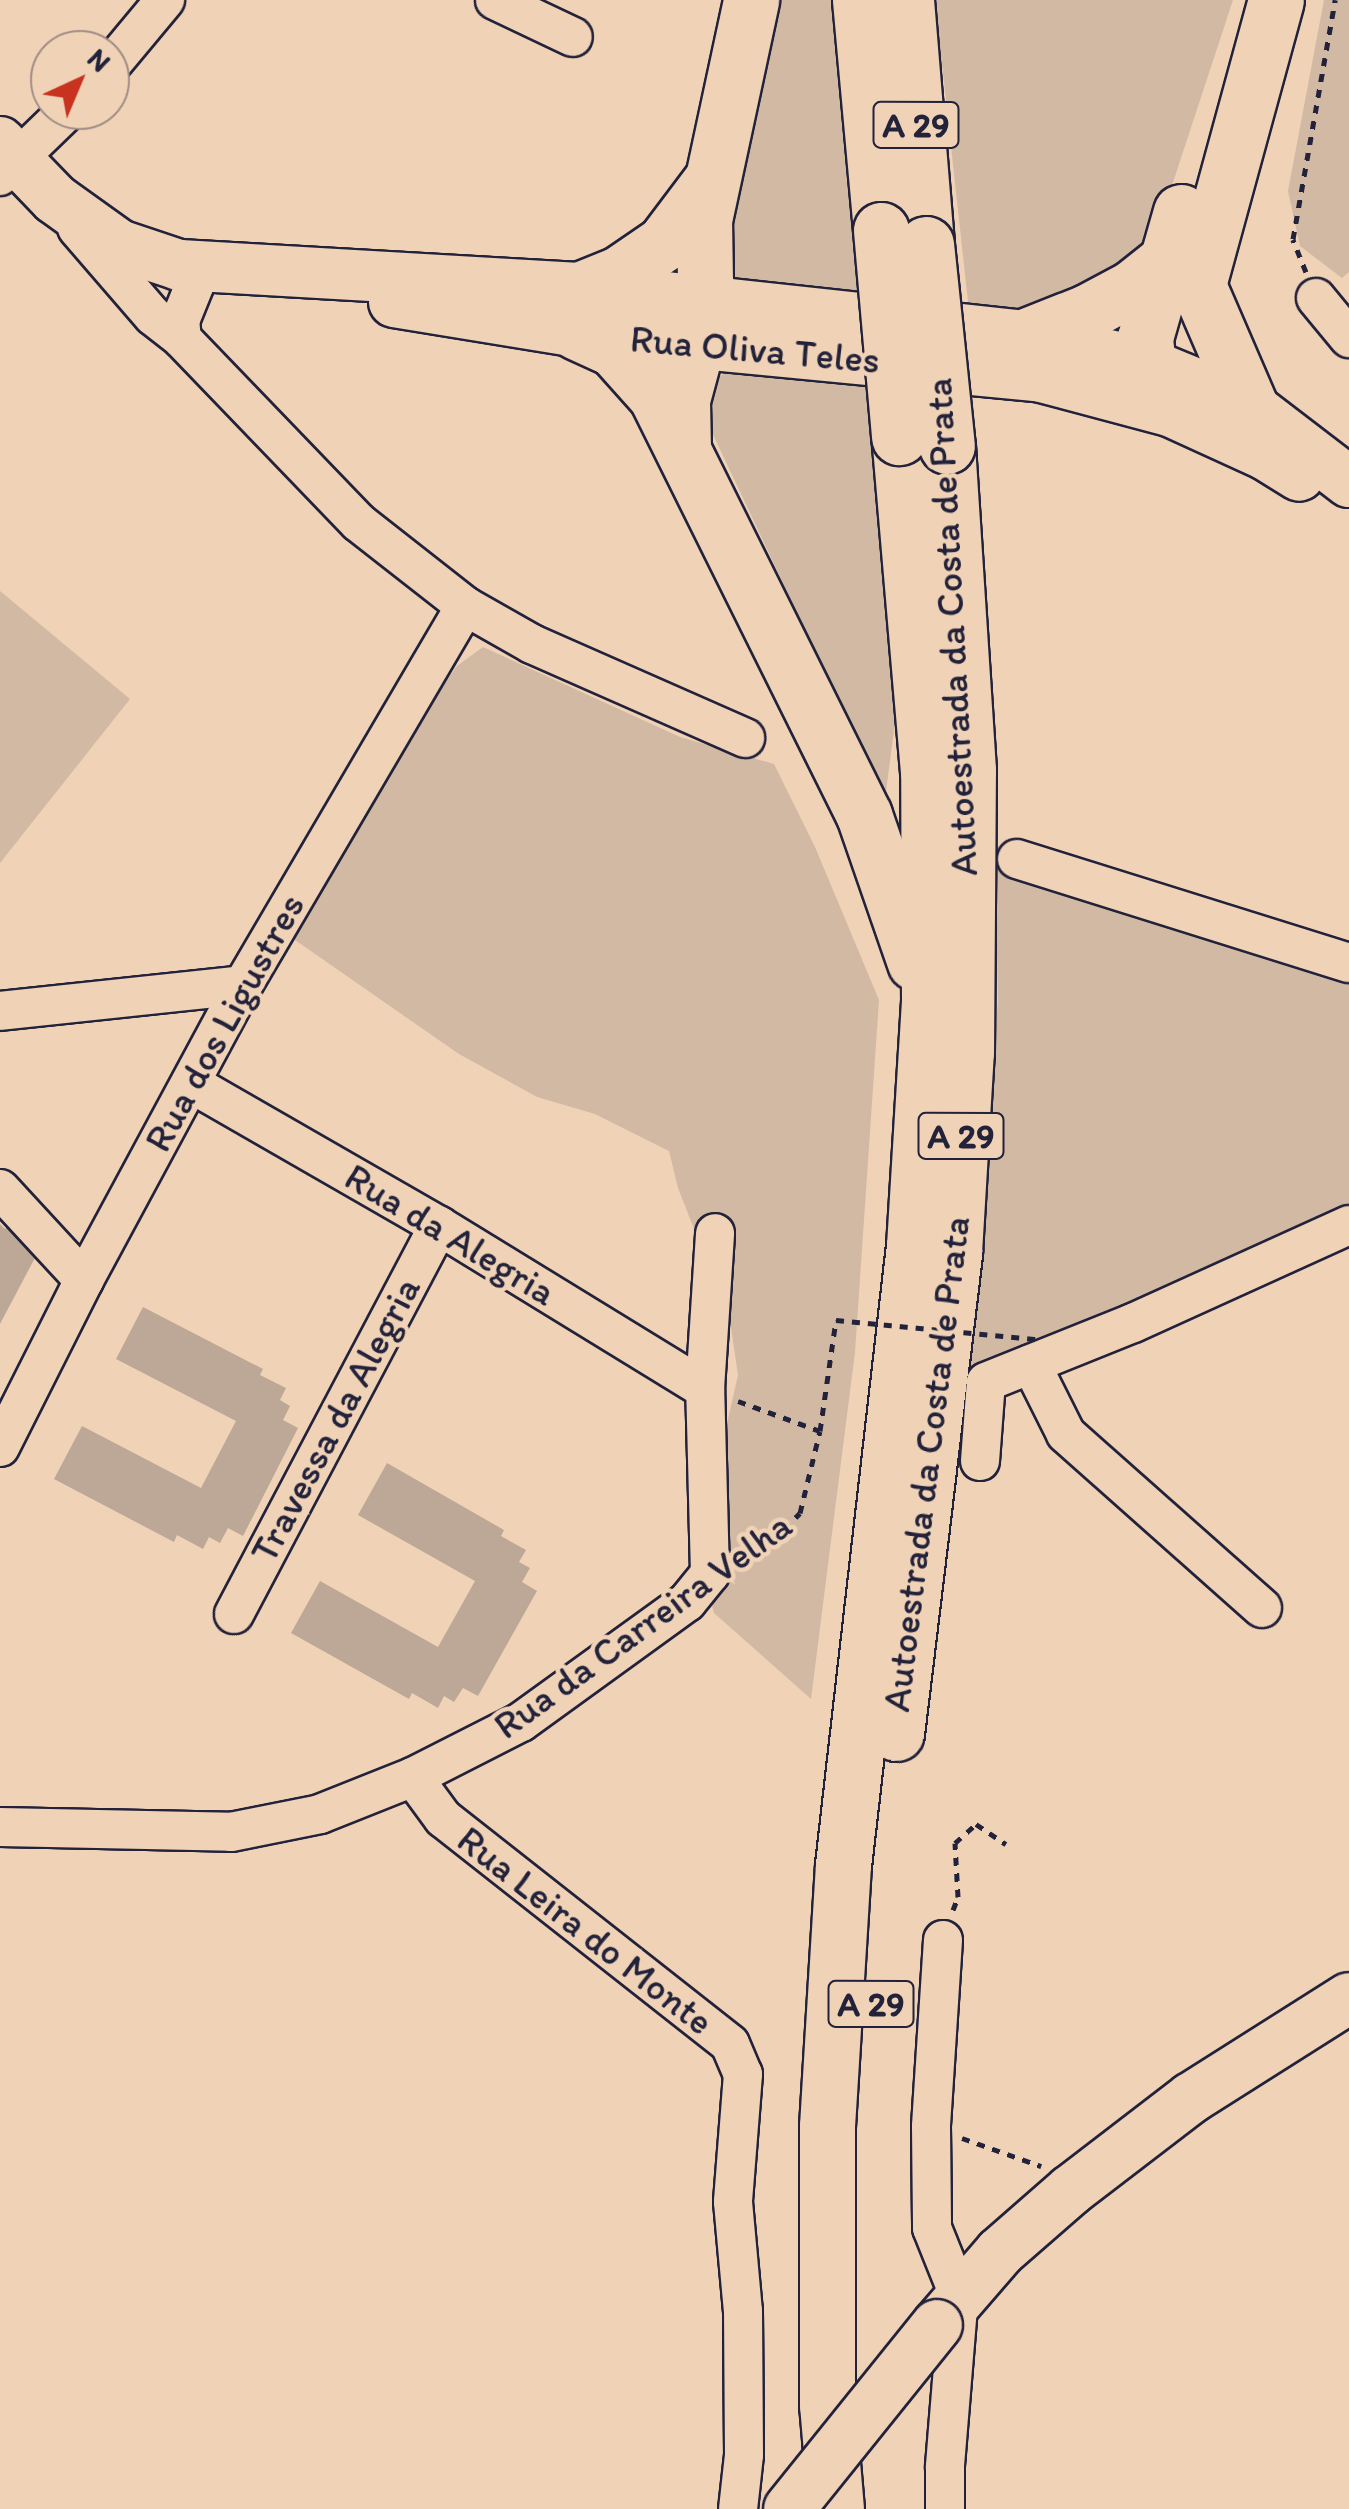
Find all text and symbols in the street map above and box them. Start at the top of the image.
north arrow [30,30,130,130]
text: N [81,41,118,79]
road number: A 29 [871,95,961,155]
street label: Rua Oliva Teles [631,317,879,383]
street label: Autoestrada da Costa de Prata [916,377,988,877]
street label: Rua dos Ligustres [135,886,315,1160]
road number: A 29 [916,1106,1006,1166]
street label: Rua da Alegria [336,1154,564,1316]
street label: Autoestrada da Costa de Prata [874,1214,980,1714]
street label: Travessa da Alegria [241,1269,431,1571]
street label: Rua da Carreira Velha [487,1504,799,1748]
street label: Rua Leira do Monte [447,1816,723,2046]
road number: A 29 [826,1974,916,2034]

